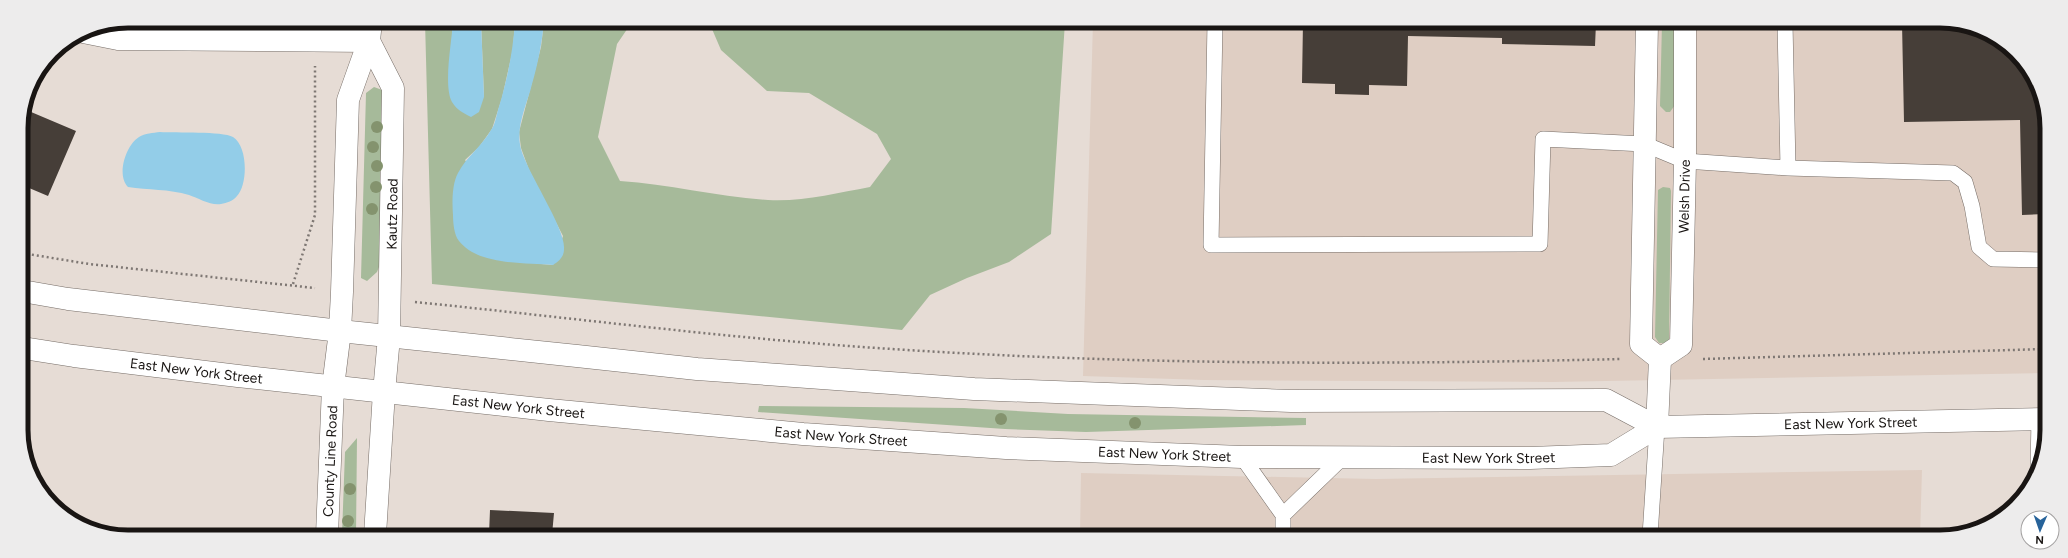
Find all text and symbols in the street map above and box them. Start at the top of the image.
street label: Welsh Drive [1675,159,1694,233]
street label: Kautz Road [383,178,402,250]
street label: East New York Street [129,355,264,388]
street label: East New York Street [451,391,586,422]
street label: County Line Road [320,405,341,517]
street label: East New York Street [1784,414,1918,433]
street label: East New York Street [774,423,908,450]
street label: East New York Street [1098,444,1232,466]
street label: East New York Street [1422,449,1556,467]
north arrow [2020,510,2060,550]
text: N [2035,533,2044,546]

